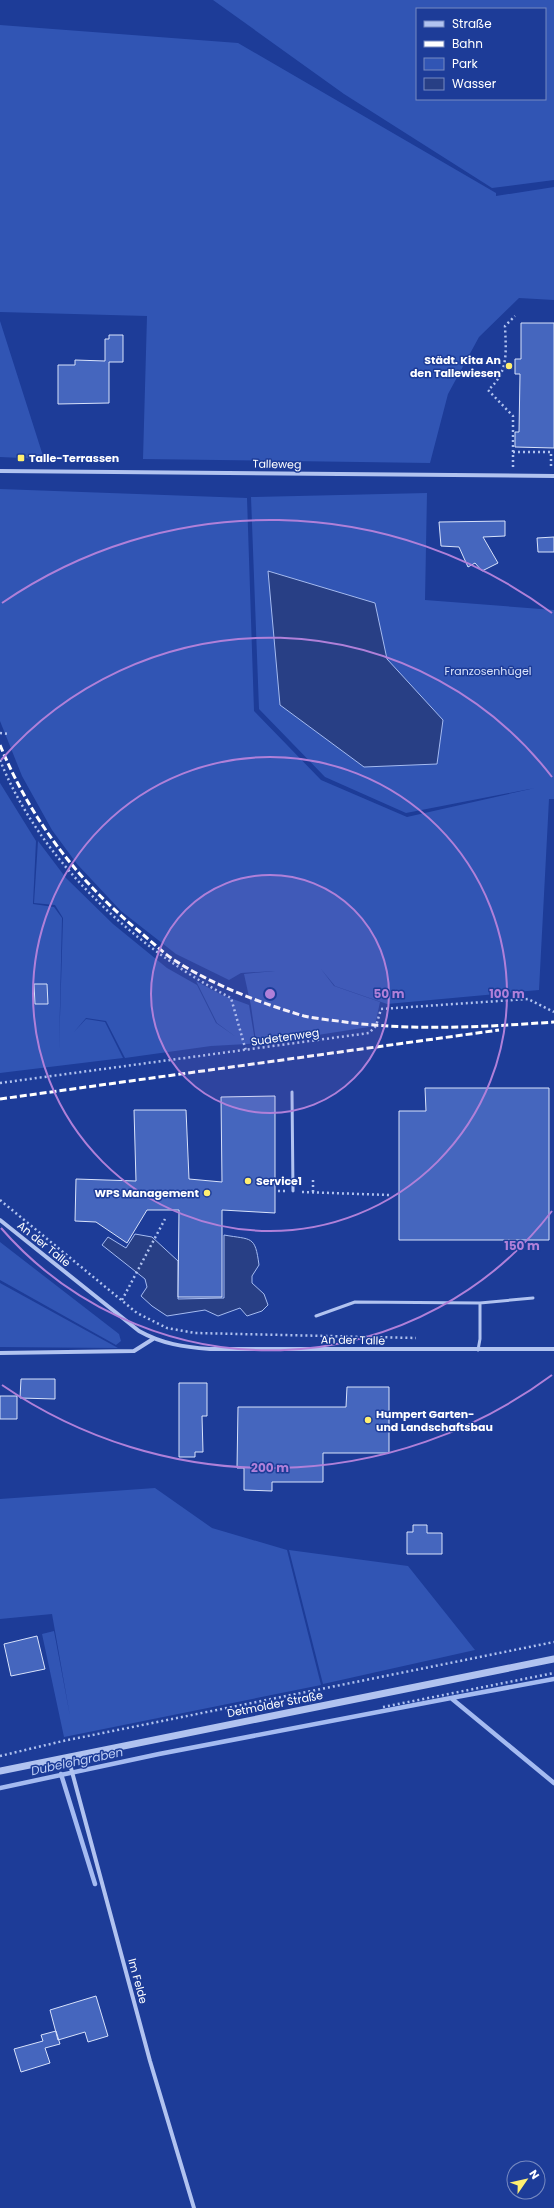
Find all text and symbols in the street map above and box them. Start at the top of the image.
legend [416,8,546,100]
text: Straße [452,15,492,32]
text: Bahn [452,35,483,52]
text: Park [452,55,479,72]
text: Wasser [452,75,497,92]
place label: Städt. Kita An den Tallewiesen [410,352,501,381]
marker: Städt. Kita An den Tallewiesen [504,361,514,371]
place label: Talle-Terrassen [29,450,119,466]
marker: Talle-Terrassen [16,453,26,463]
street label: Talleweg [252,456,302,472]
park label: Franzosenhügel [445,663,531,679]
text: 50 m [374,985,405,1002]
text: 100 m [489,985,525,1002]
centre of rings [263,987,277,1001]
street label: Sudetenweg [250,1024,320,1050]
place label: Service1 [256,1173,302,1189]
marker: Service1 [243,1176,253,1186]
place label: WPS Management [94,1185,200,1201]
marker: WPS Management [202,1188,212,1198]
street label: An der Talle [14,1218,74,1271]
text: 150 m [504,1237,540,1254]
street label: An der Talle [321,1331,385,1349]
place label: Humpert Garten- und Landschaftsbau [376,1406,493,1435]
marker: Humpert Garten- und Landschaftsbau [363,1415,373,1425]
text: 200 m [251,1459,289,1476]
street label: Detmolder Straße [226,1687,324,1721]
water label: Dubelohgraben [29,1743,125,1779]
street label: Im Felde [124,1957,152,2006]
north arrow [506,2160,546,2200]
text: N [525,2167,543,2182]

